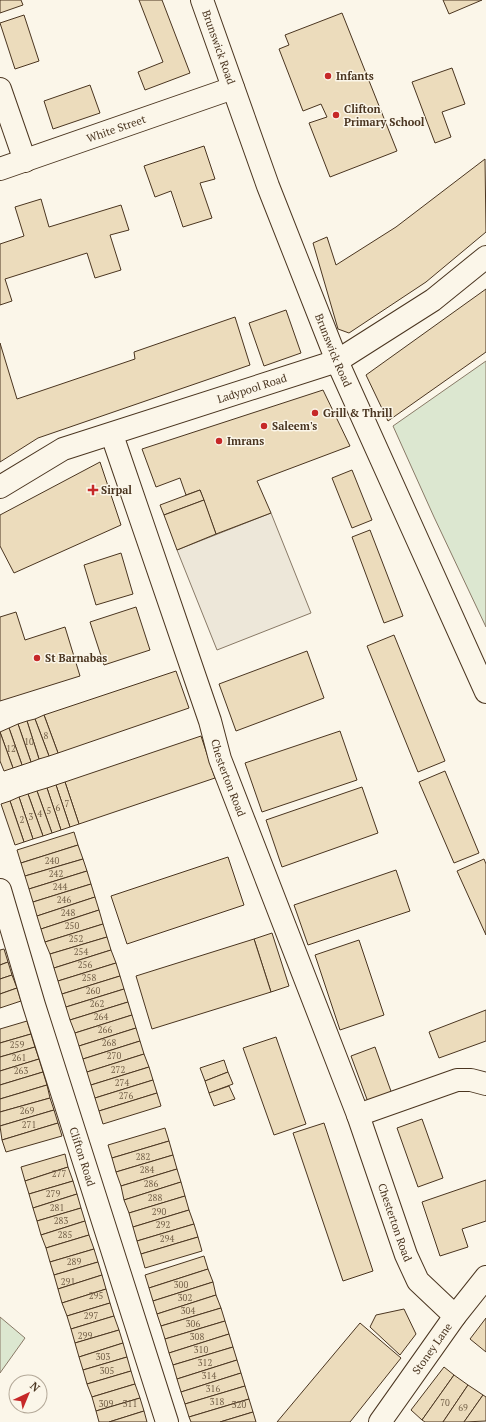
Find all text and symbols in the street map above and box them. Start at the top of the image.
street label: Brunswick Road [199,8,238,86]
place label: Infants [336,69,374,83]
marker: Infants [323,71,333,81]
place label: Clifton Primary School [344,102,425,129]
marker: Clifton Primary School [331,110,341,120]
street label: White Street [85,112,148,145]
street label: Brunswick Road [312,311,355,389]
street label: Ladypool Road [215,371,288,406]
place label: Grill & Thrill [323,406,393,420]
marker: Grill & Thrill [310,408,320,418]
place label: Saleem's [272,419,317,433]
marker: Saleem's [259,421,269,431]
place label: Imrans [227,434,264,448]
marker: Imrans [214,436,224,446]
place label: Sirpal [101,483,132,497]
marker: Sirpal [88,485,98,495]
place label: St Barnabas [45,651,107,665]
marker: St Barnabas [32,653,42,663]
house number: 8 [44,730,49,742]
house number: 10 [24,736,34,748]
street label: Chesterton Road [208,737,249,819]
house number: 12 [6,743,16,755]
house number: 7 [65,798,70,810]
house number: 6 [56,802,61,814]
house number: 5 [47,805,52,817]
house number: 4 [38,808,43,820]
house number: 3 [29,811,34,823]
house number: 2 [20,814,25,826]
house number: 240 [45,855,59,867]
house number: 242 [49,868,63,880]
house number: 244 [53,881,67,893]
house number: 246 [57,894,71,906]
house number: 248 [61,907,75,919]
house number: 250 [65,920,79,932]
house number: 252 [69,933,83,945]
house number: 254 [74,946,88,958]
house number: 256 [78,959,92,971]
house number: 258 [82,972,96,984]
house number: 260 [86,985,100,997]
house number: 262 [90,998,104,1010]
house number: 264 [94,1011,108,1023]
house number: 266 [98,1024,112,1036]
house number: 268 [102,1037,116,1049]
house number: 259 [10,1039,24,1051]
house number: 270 [107,1050,121,1062]
house number: 261 [12,1052,26,1064]
house number: 272 [111,1064,125,1076]
house number: 263 [14,1065,28,1077]
house number: 274 [115,1077,129,1089]
house number: 276 [119,1090,133,1102]
house number: 269 [20,1105,34,1117]
house number: 271 [22,1119,36,1131]
street label: Clifton Road [66,1125,98,1188]
house number: 282 [136,1151,150,1163]
house number: 284 [140,1164,154,1176]
house number: 277 [52,1168,66,1180]
house number: 286 [144,1178,158,1190]
street label: Chesterton Road [375,1181,415,1264]
house number: 279 [46,1188,60,1200]
house number: 288 [148,1192,162,1204]
house number: 281 [50,1202,64,1214]
house number: 290 [152,1206,166,1218]
house number: 283 [54,1215,68,1227]
house number: 292 [156,1219,170,1231]
house number: 285 [58,1229,72,1241]
house number: 294 [160,1233,174,1245]
house number: 289 [67,1256,81,1268]
house number: 291 [61,1276,75,1288]
house number: 300 [174,1279,188,1291]
house number: 295 [89,1290,103,1302]
house number: 302 [178,1292,192,1304]
house number: 304 [181,1305,195,1317]
house number: 297 [84,1310,98,1322]
house number: 306 [186,1318,200,1330]
street label: Stoney Lane [409,1320,455,1377]
house number: 299 [78,1330,92,1342]
house number: 308 [190,1331,204,1343]
house number: 310 [194,1344,208,1356]
house number: 303 [96,1351,110,1363]
house number: 312 [198,1357,212,1369]
house number: 305 [100,1365,114,1377]
house number: 314 [202,1370,216,1382]
north arrow [8,1374,48,1414]
text: N [27,1379,43,1395]
house number: 316 [206,1383,220,1395]
house number: 318 [210,1396,224,1408]
house number: 70 [440,1397,450,1409]
house number: 309 [99,1398,113,1410]
house number: 311 [123,1398,137,1410]
house number: 320 [232,1399,246,1411]
house number: 69 [458,1402,468,1414]

